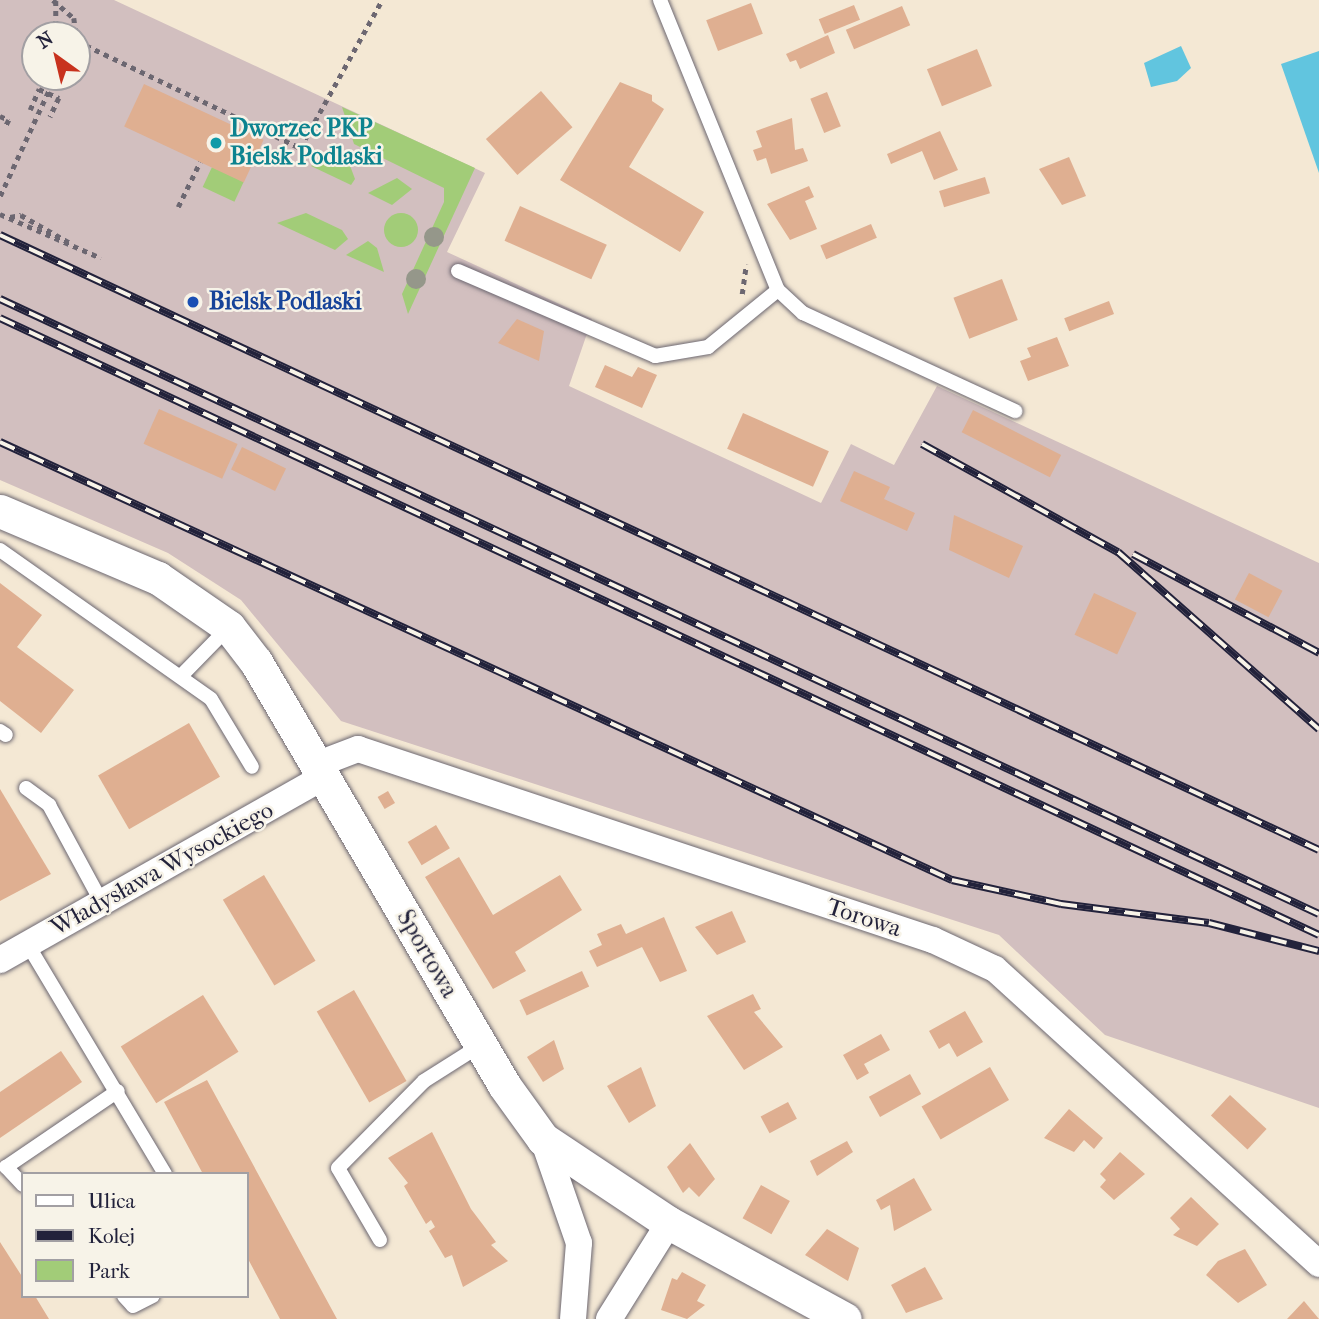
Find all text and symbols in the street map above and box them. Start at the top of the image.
north arrow [21,21,91,91]
text: N [33,27,57,53]
place label: Dworzec PKP Bielsk Podlaski [230,115,383,171]
marker: Dworzec PKP Bielsk Podlaski [208,135,224,151]
place label: Bielsk Podlaski [209,288,362,316]
marker: Bielsk Podlaski [183,292,203,312]
street label: Władysława Wysockiego [46,796,278,942]
street label: Torowa [823,893,905,943]
street label: Sportowa [390,905,464,1003]
legend [21,1172,248,1298]
text: Ulica [88,1189,135,1213]
text: Kolej [88,1224,135,1248]
text: Park [88,1259,130,1283]

